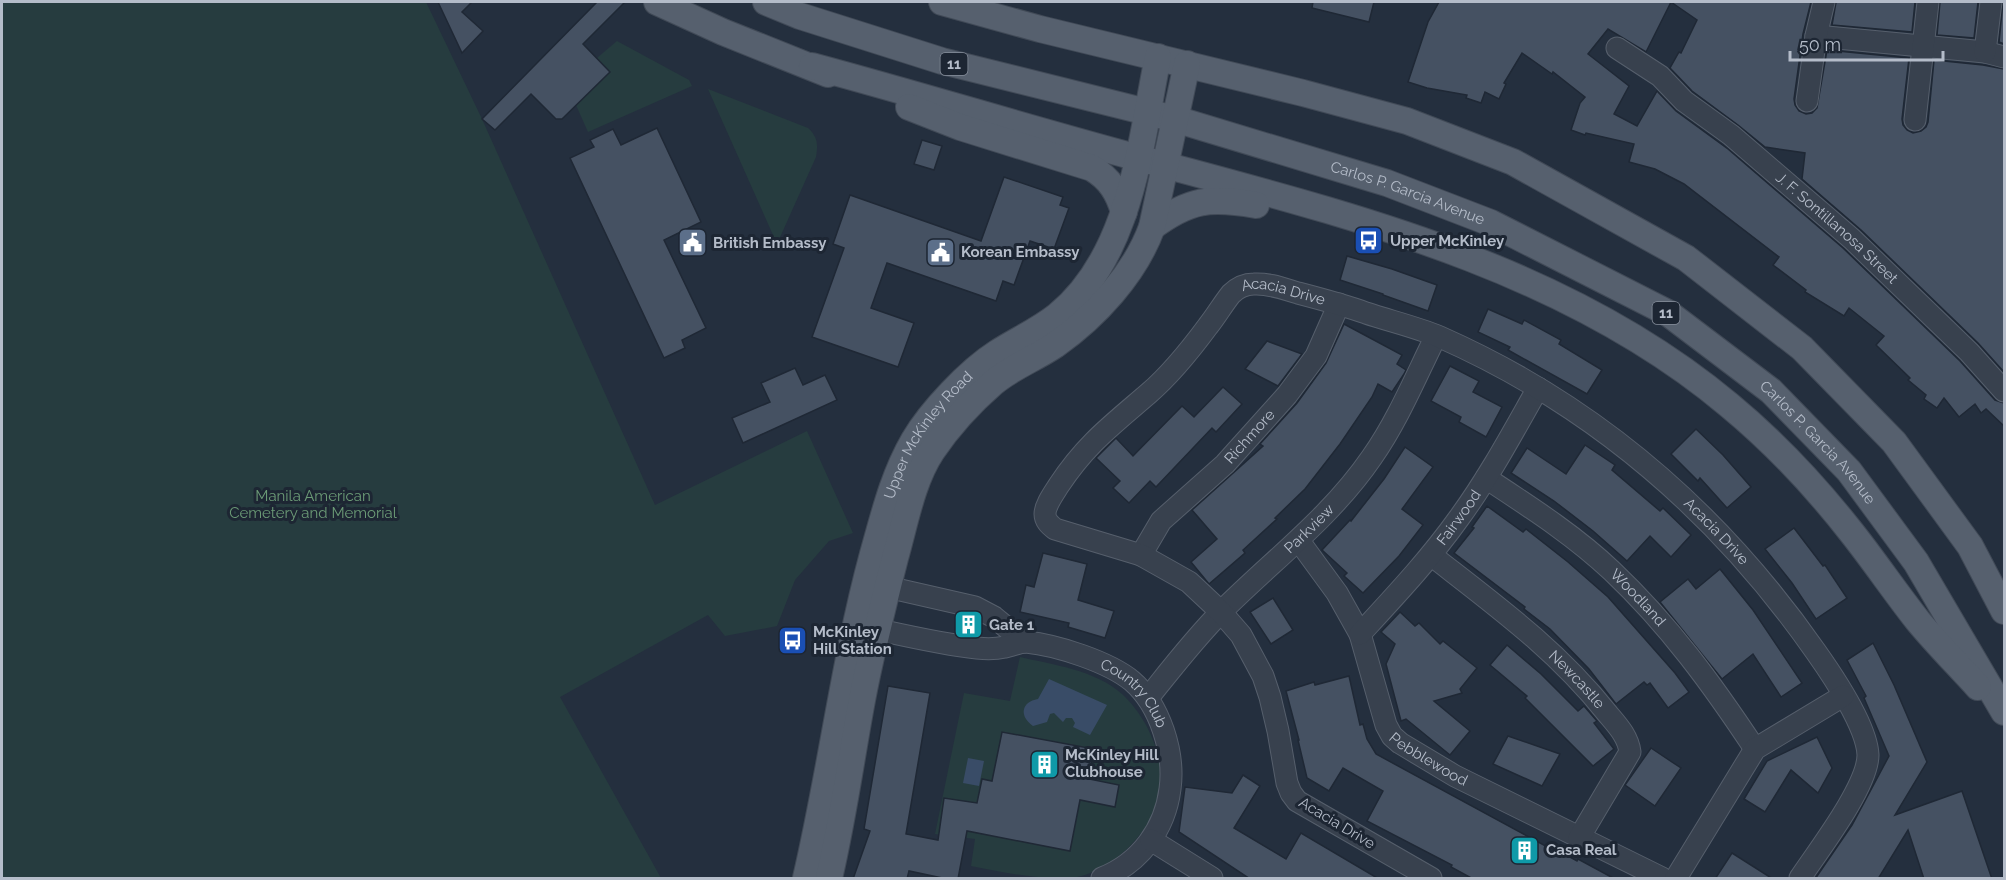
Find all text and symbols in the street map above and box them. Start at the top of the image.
scale bar [1790,24,1943,62]
text: 50 m [1799,34,1841,55]
road number: 11 [940,53,968,75]
street label: Carlos P. Garcia Avenue [1328,157,1487,229]
street label: J. F. Sontillanosa Street [1772,169,1902,287]
bus stop icon: Upper McKinley [1353,225,1385,257]
public building icon: British Embassy [676,227,708,259]
place label: Upper McKinley [1390,232,1505,250]
place label: British Embassy [713,234,827,252]
public building icon: Korean Embassy [924,236,956,268]
place label: Korean Embassy [961,243,1080,261]
street label: Acacia Drive [1239,275,1327,309]
road number: 11 [1652,302,1680,324]
street label: Upper McKinley Road [880,367,976,501]
street label: Carlos P. Garcia Avenue [1756,377,1879,508]
street label: Richmore [1221,406,1279,467]
street label: Fairwood [1433,486,1485,549]
park label: Manila American Cemetery and Memorial [229,487,398,522]
street label: Acacia Drive [1680,494,1753,569]
street label: Parkview [1280,501,1338,557]
street label: Woodland [1607,565,1669,630]
building icon: Gate 1 [952,609,984,641]
place label: Gate 1 [989,616,1035,634]
place label: McKinley Hill Station [813,623,892,658]
bus stop icon: McKinley Hill Station [776,625,808,657]
street label: Newcastle [1545,647,1609,712]
street label: Country Club [1098,655,1171,730]
street label: Pebblewood [1385,729,1470,790]
place label: McKinley Hill Clubhouse [1065,746,1159,781]
building icon: McKinley Hill Clubhouse [1028,748,1060,780]
street label: Acacia Drive [1296,793,1378,853]
building icon: Casa Real [1509,834,1541,866]
place label: Casa Real [1546,841,1617,859]

